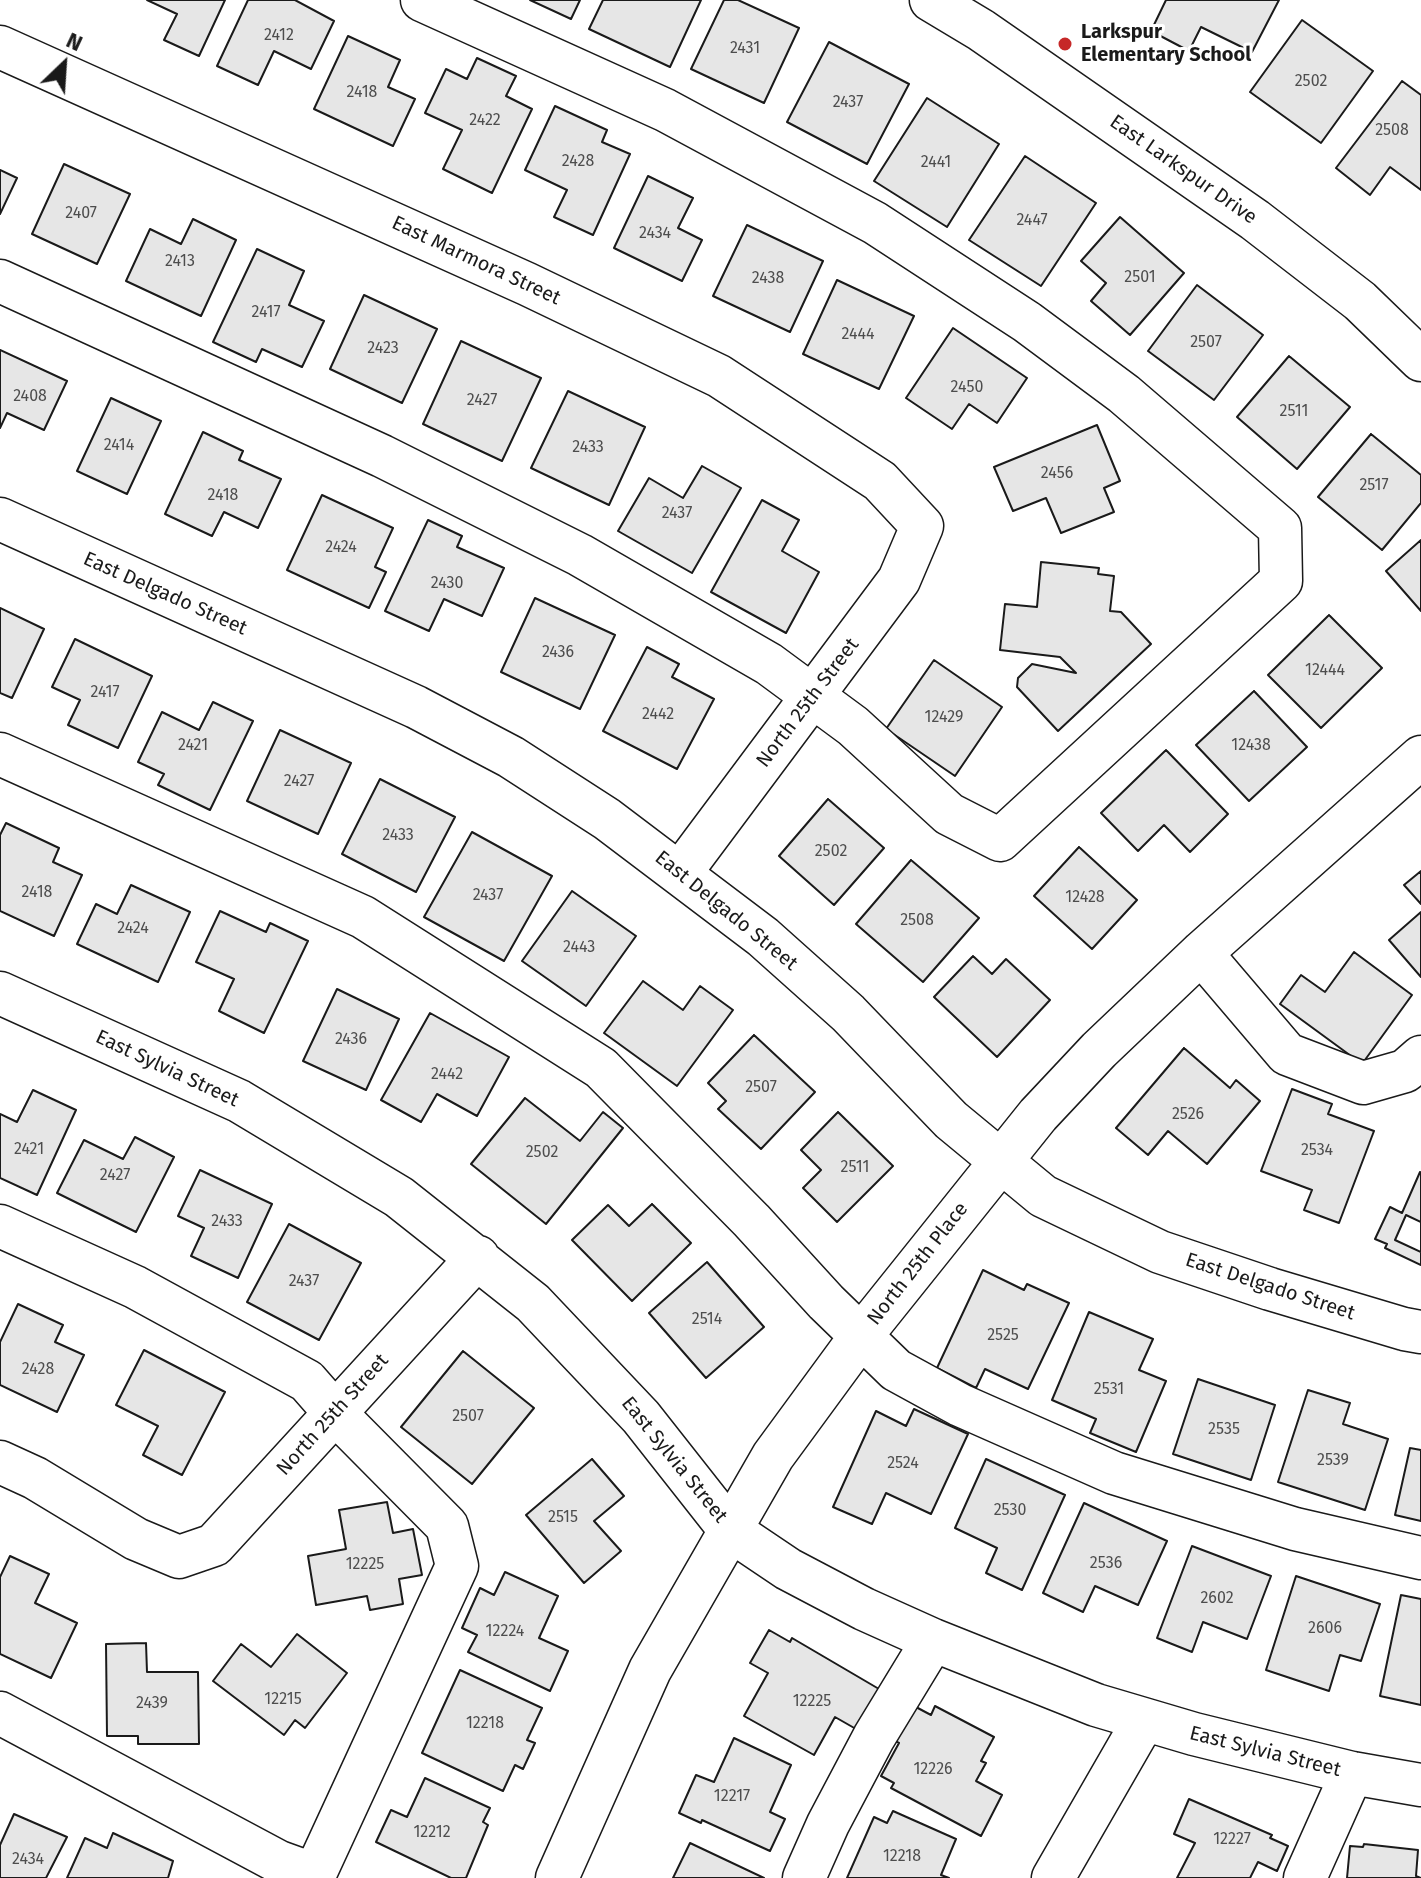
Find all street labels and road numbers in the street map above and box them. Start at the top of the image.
street label: East Larkspur Drive [1105,110,1261,230]
street label: East Marmora Street [388,211,564,311]
street label: East Delgado Street [79,547,251,641]
street label: North 25th Street [752,634,864,772]
street label: East Delgado Street [650,846,802,976]
street label: East Sylvia Street [92,1025,242,1113]
street label: North 25th Place [863,1198,973,1330]
street label: East Delgado Street [1182,1248,1358,1326]
street label: North 25th Street [272,1349,394,1481]
street label: East Sylvia Street [616,1392,732,1528]
street label: East Sylvia Street [1187,1722,1343,1782]

